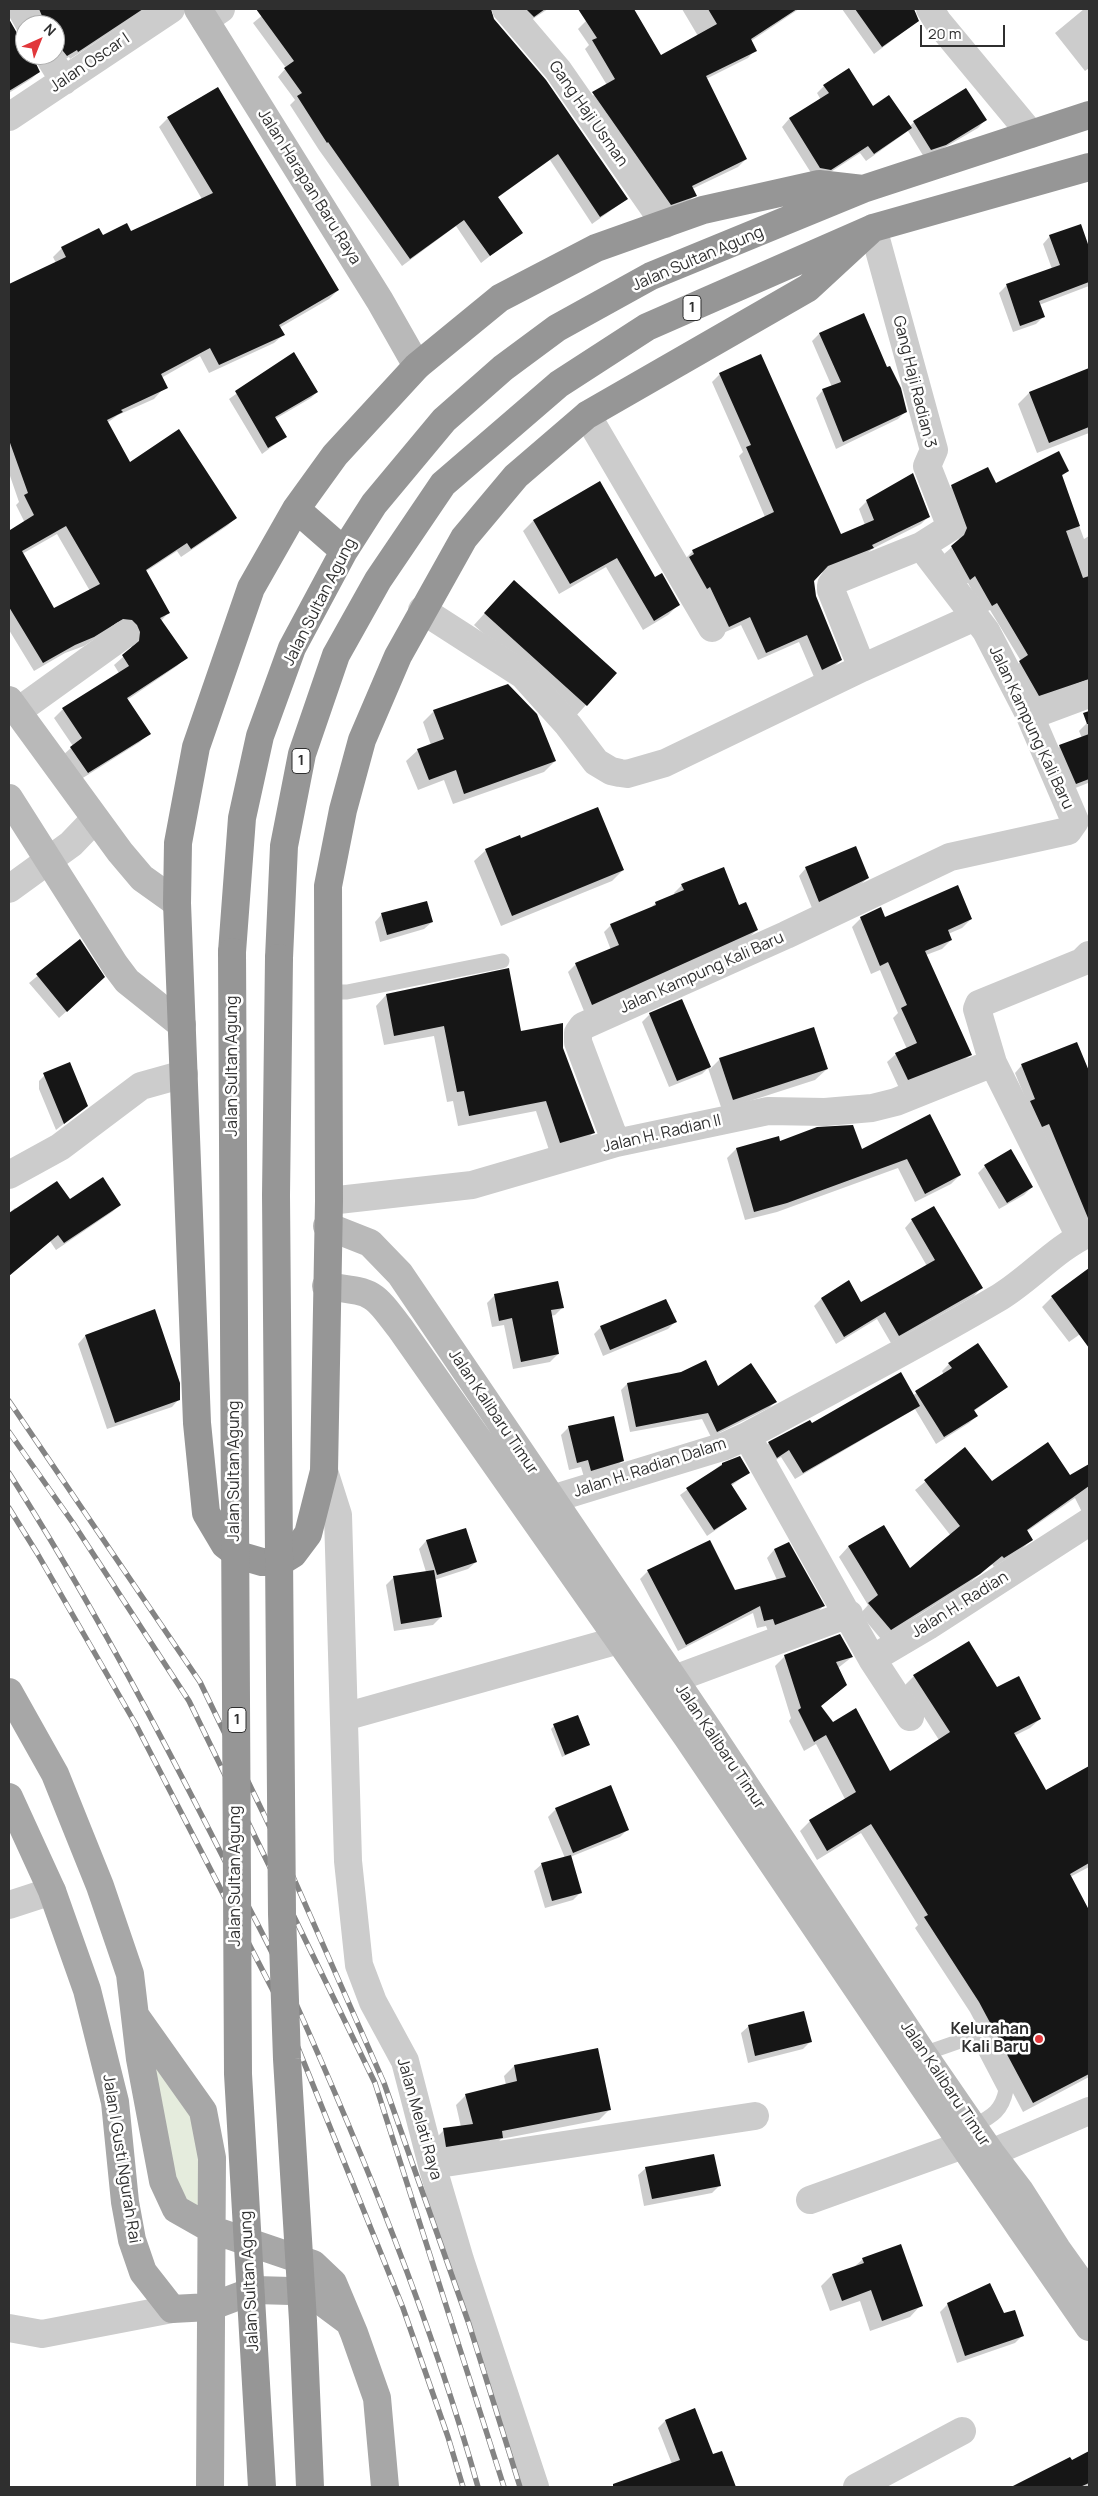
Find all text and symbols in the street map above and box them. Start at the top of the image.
north arrow [15,15,65,65]
scale bar [923,15,1008,47]
text: N [40,19,60,40]
text: 20 m [928,23,961,44]
street label: Jalan Oscar I [46,29,134,97]
street label: Gang Haji Usman [544,57,632,171]
street label: Jalan Harapan Baru Raya [253,106,365,268]
street label: Jalan Sultan Agung [629,223,767,295]
road number: 1 [683,296,701,320]
street label: Gang Haji Radian 3 [888,314,940,450]
street label: Jalan Sultan Agung [279,535,361,669]
street label: Jalan Kampung Kali Baru [985,643,1077,813]
road number: 1 [292,748,310,774]
street label: Jalan Kampung Kali Baru [617,928,787,1018]
street label: Jalan Sultan Agung [223,996,243,1136]
street label: Jalan H. Radian II [601,1111,723,1157]
street label: Jalan Kalibaru Timur [444,1346,542,1478]
street label: Jalan Sultan Agung [225,1401,245,1541]
street label: Jalan H. Radian Dalam [571,1434,729,1502]
street label: Jalan H. Radian [908,1568,1012,1642]
street label: Jalan Kalibaru Timur [671,1681,769,1813]
road number: 1 [228,1708,246,1732]
street label: Jalan Sultan Agung [226,1806,246,1946]
street label: Jalan Kalibaru Timur [896,2018,994,2150]
place label: Kelurahan Kali Baru [951,2020,1029,2058]
marker: Kelurahan Kali Baru [1033,2033,1045,2045]
street label: Jalan Melati Raya [392,2056,446,2182]
street label: Jalan I Gusti Ngurah Rai [98,2073,144,2245]
street label: Jalan Sultan Agung [237,2210,263,2352]

